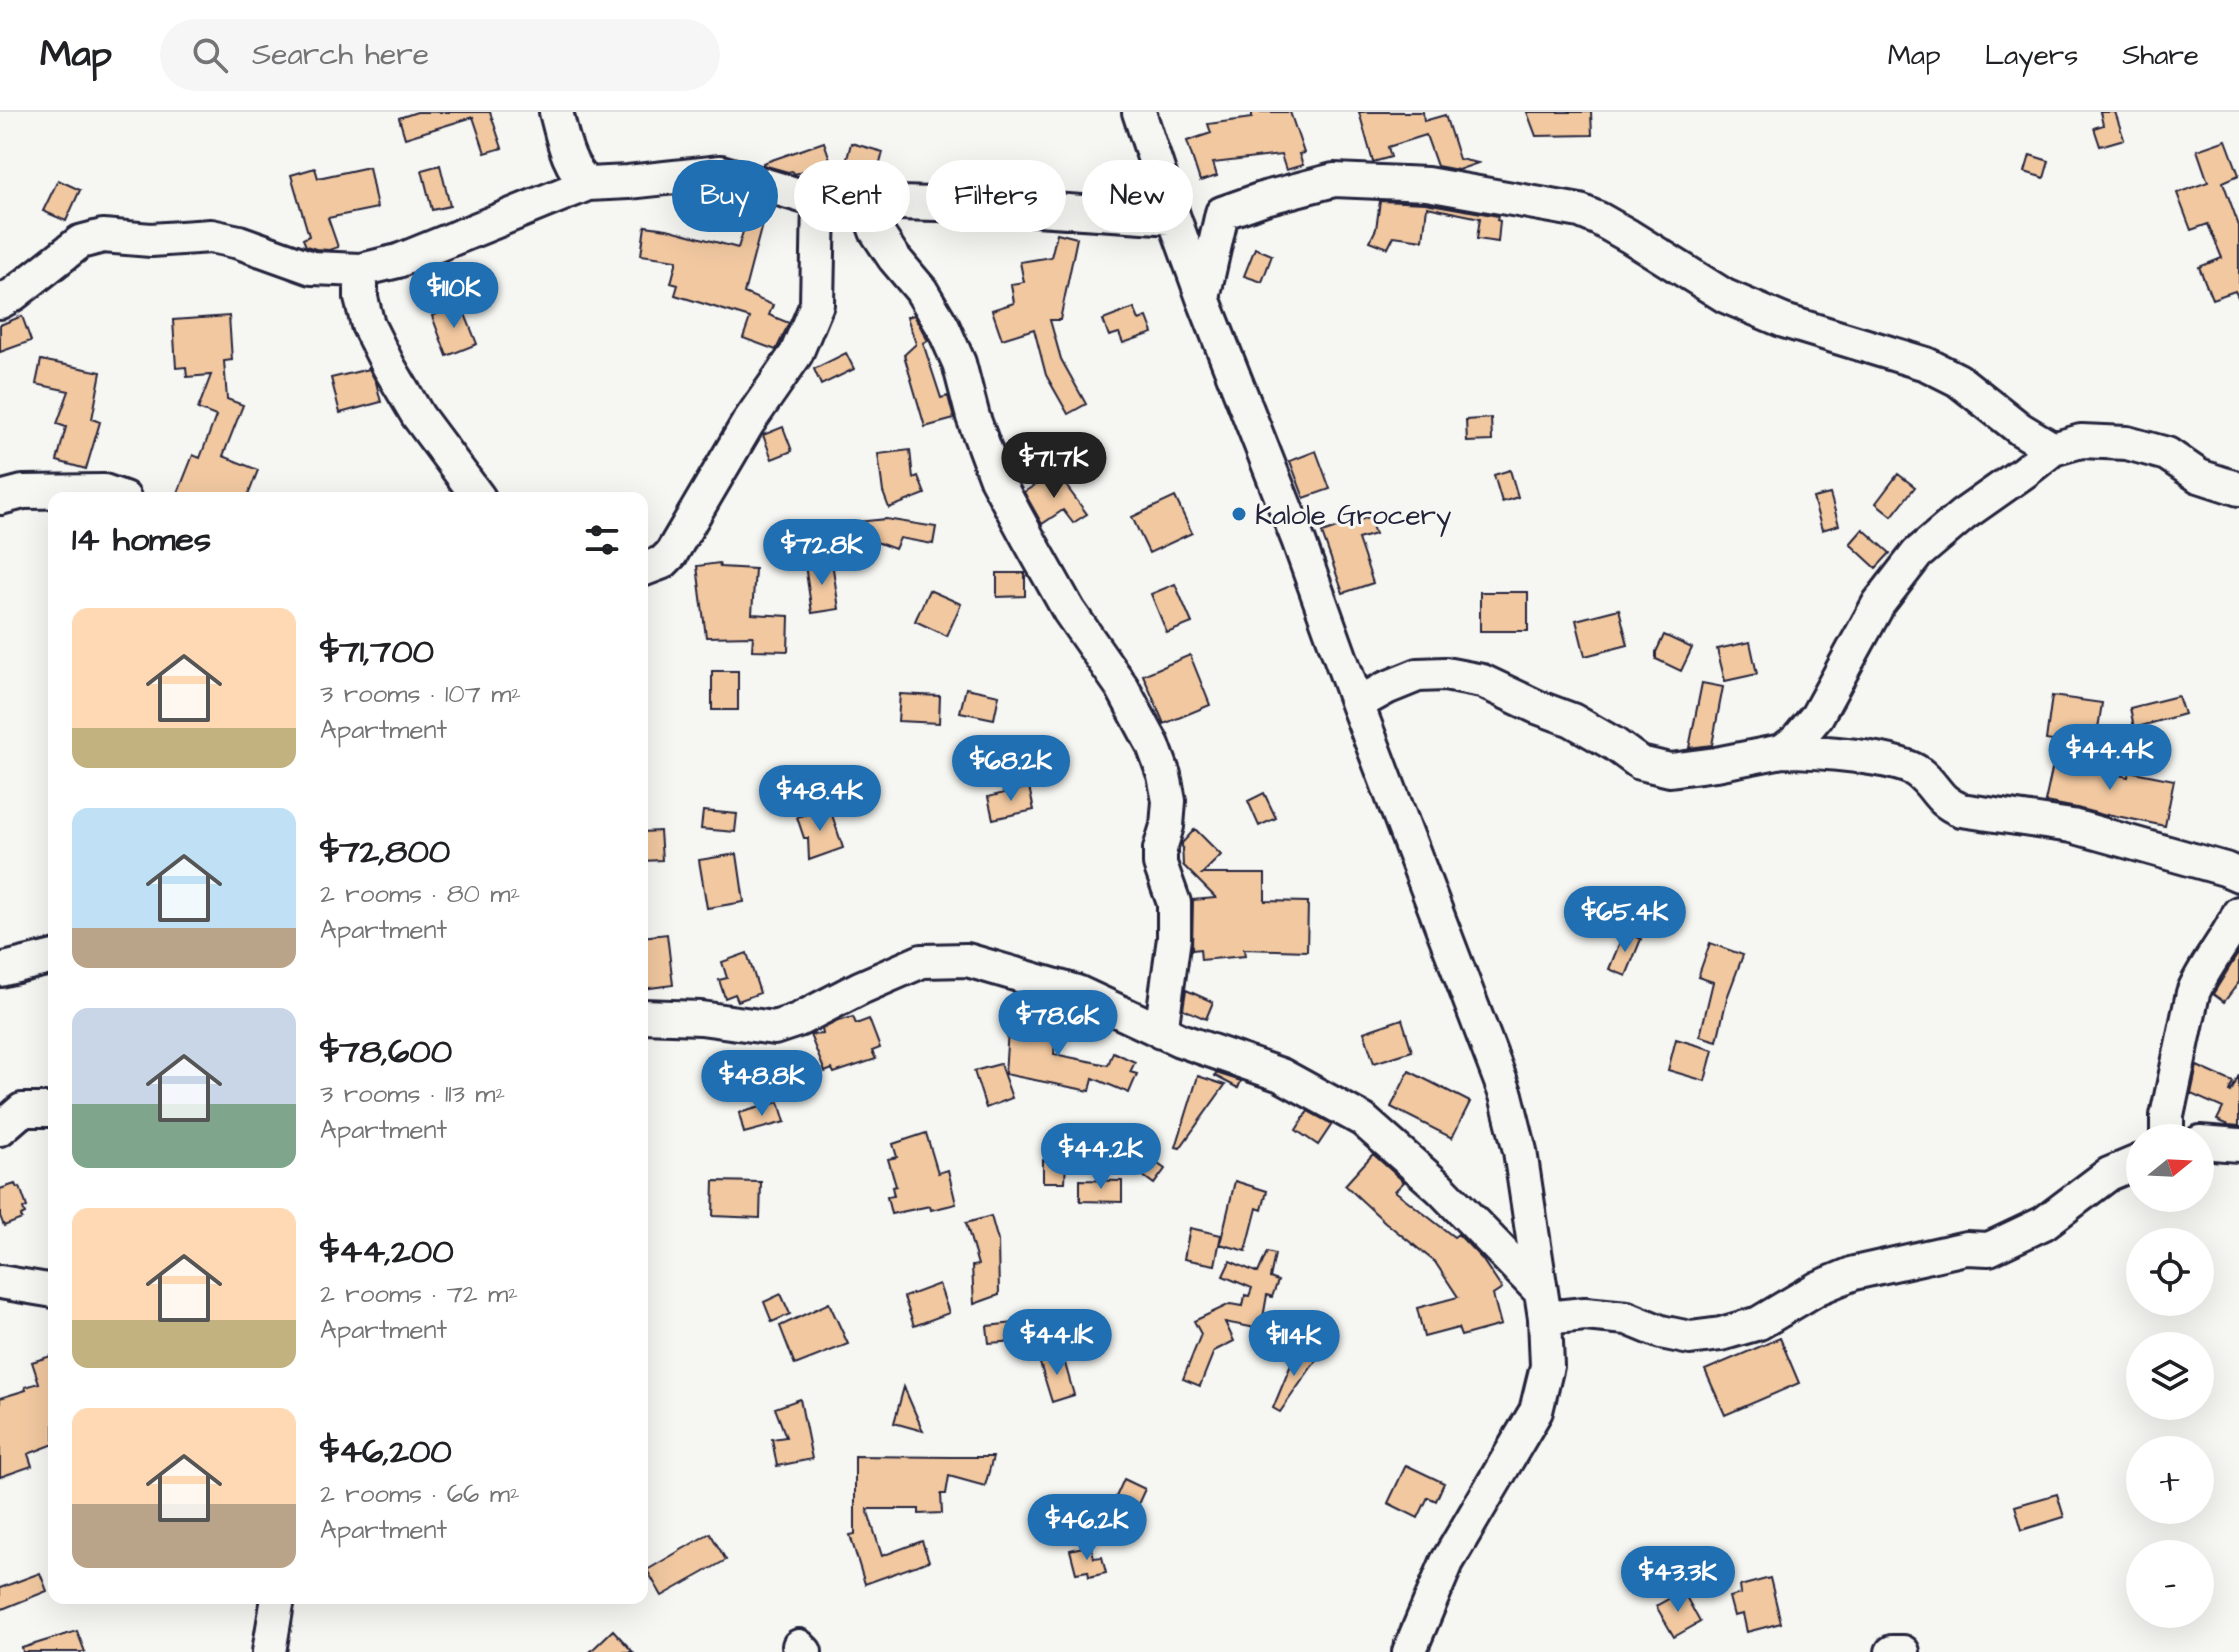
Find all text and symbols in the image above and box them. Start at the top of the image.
search box [160,19,720,91]
text: Map [40,29,112,81]
icon: search [188,33,232,77]
text: Search here [252,34,429,76]
text: Map [1888,36,1941,75]
text: Layers [1985,36,2078,75]
text: Share [2122,36,2199,75]
chip: Buy [672,160,778,232]
chip: Rent [794,160,910,232]
chip: Filters [926,160,1066,232]
chip: New [1082,160,1193,232]
pin: $110K [398,262,510,330]
text: $110K [427,270,481,306]
pin: $71.7K [989,432,1119,500]
text: $71.7K [1019,440,1089,476]
place label: Kalole Grocery [1255,496,1451,537]
marker: Kalole Grocery [1230,505,1248,523]
text: 14 homes [72,516,211,564]
icon: filters [580,518,624,562]
pin: $72.8K [757,519,887,587]
text: $72.8K [781,527,863,563]
text: $71,700 [320,628,434,676]
icon: home [136,640,232,736]
text: 3 rooms · 107 m² [320,676,521,712]
text: Apartment [320,712,447,748]
pin: $44.4K [2045,724,2175,792]
text: $44.4K [2067,732,2153,768]
pin: $68.2K [946,735,1076,803]
text: $68.2K [970,743,1052,779]
pin: $48.4K [755,765,885,833]
text: $48.4K [777,773,863,809]
text: $72,800 [320,828,450,876]
icon: home [136,840,232,936]
text: 2 rooms · 80 m² [320,876,520,912]
pin: $65.4K [1560,886,1690,954]
text: $65.4K [1582,894,1668,930]
text: Apartment [320,912,447,948]
pin: $78.6K [993,990,1123,1058]
text: $78.6K [1016,998,1100,1034]
text: $78,600 [320,1028,452,1076]
icon: home [136,1040,232,1136]
pin: $48.8K [697,1050,827,1118]
text: $48.8K [719,1058,805,1094]
text: 3 rooms · 113 m² [320,1076,505,1112]
text: Apartment [320,1112,447,1148]
pin: $44.2K [1036,1123,1166,1191]
north arrow [2126,1124,2214,1212]
map controls [2126,1124,2214,1628]
text: $44.2K [1059,1131,1143,1167]
text: $44,200 [320,1228,454,1276]
button: locate [2126,1228,2214,1316]
icon: home [136,1240,232,1336]
text: 2 rooms · 72 m² [320,1276,518,1312]
pin: $44.1K [992,1309,1122,1377]
pin: $114K [1238,1310,1350,1378]
text: Apartment [320,1312,447,1348]
text: $44.1K [1021,1317,1093,1353]
text: $114K [1267,1318,1321,1354]
button: layers [2126,1332,2214,1420]
text: $46,200 [320,1428,452,1476]
button: + [2126,1436,2214,1524]
icon: home [136,1440,232,1536]
text: 2 rooms · 66 m² [320,1476,520,1512]
pin: $46.2K [1022,1494,1152,1562]
text: $46.2K [1046,1502,1128,1538]
text: Apartment [320,1512,447,1548]
button: − [2126,1540,2214,1628]
pin: $43.3K [1613,1546,1743,1614]
text: $43.3K [1639,1554,1717,1590]

